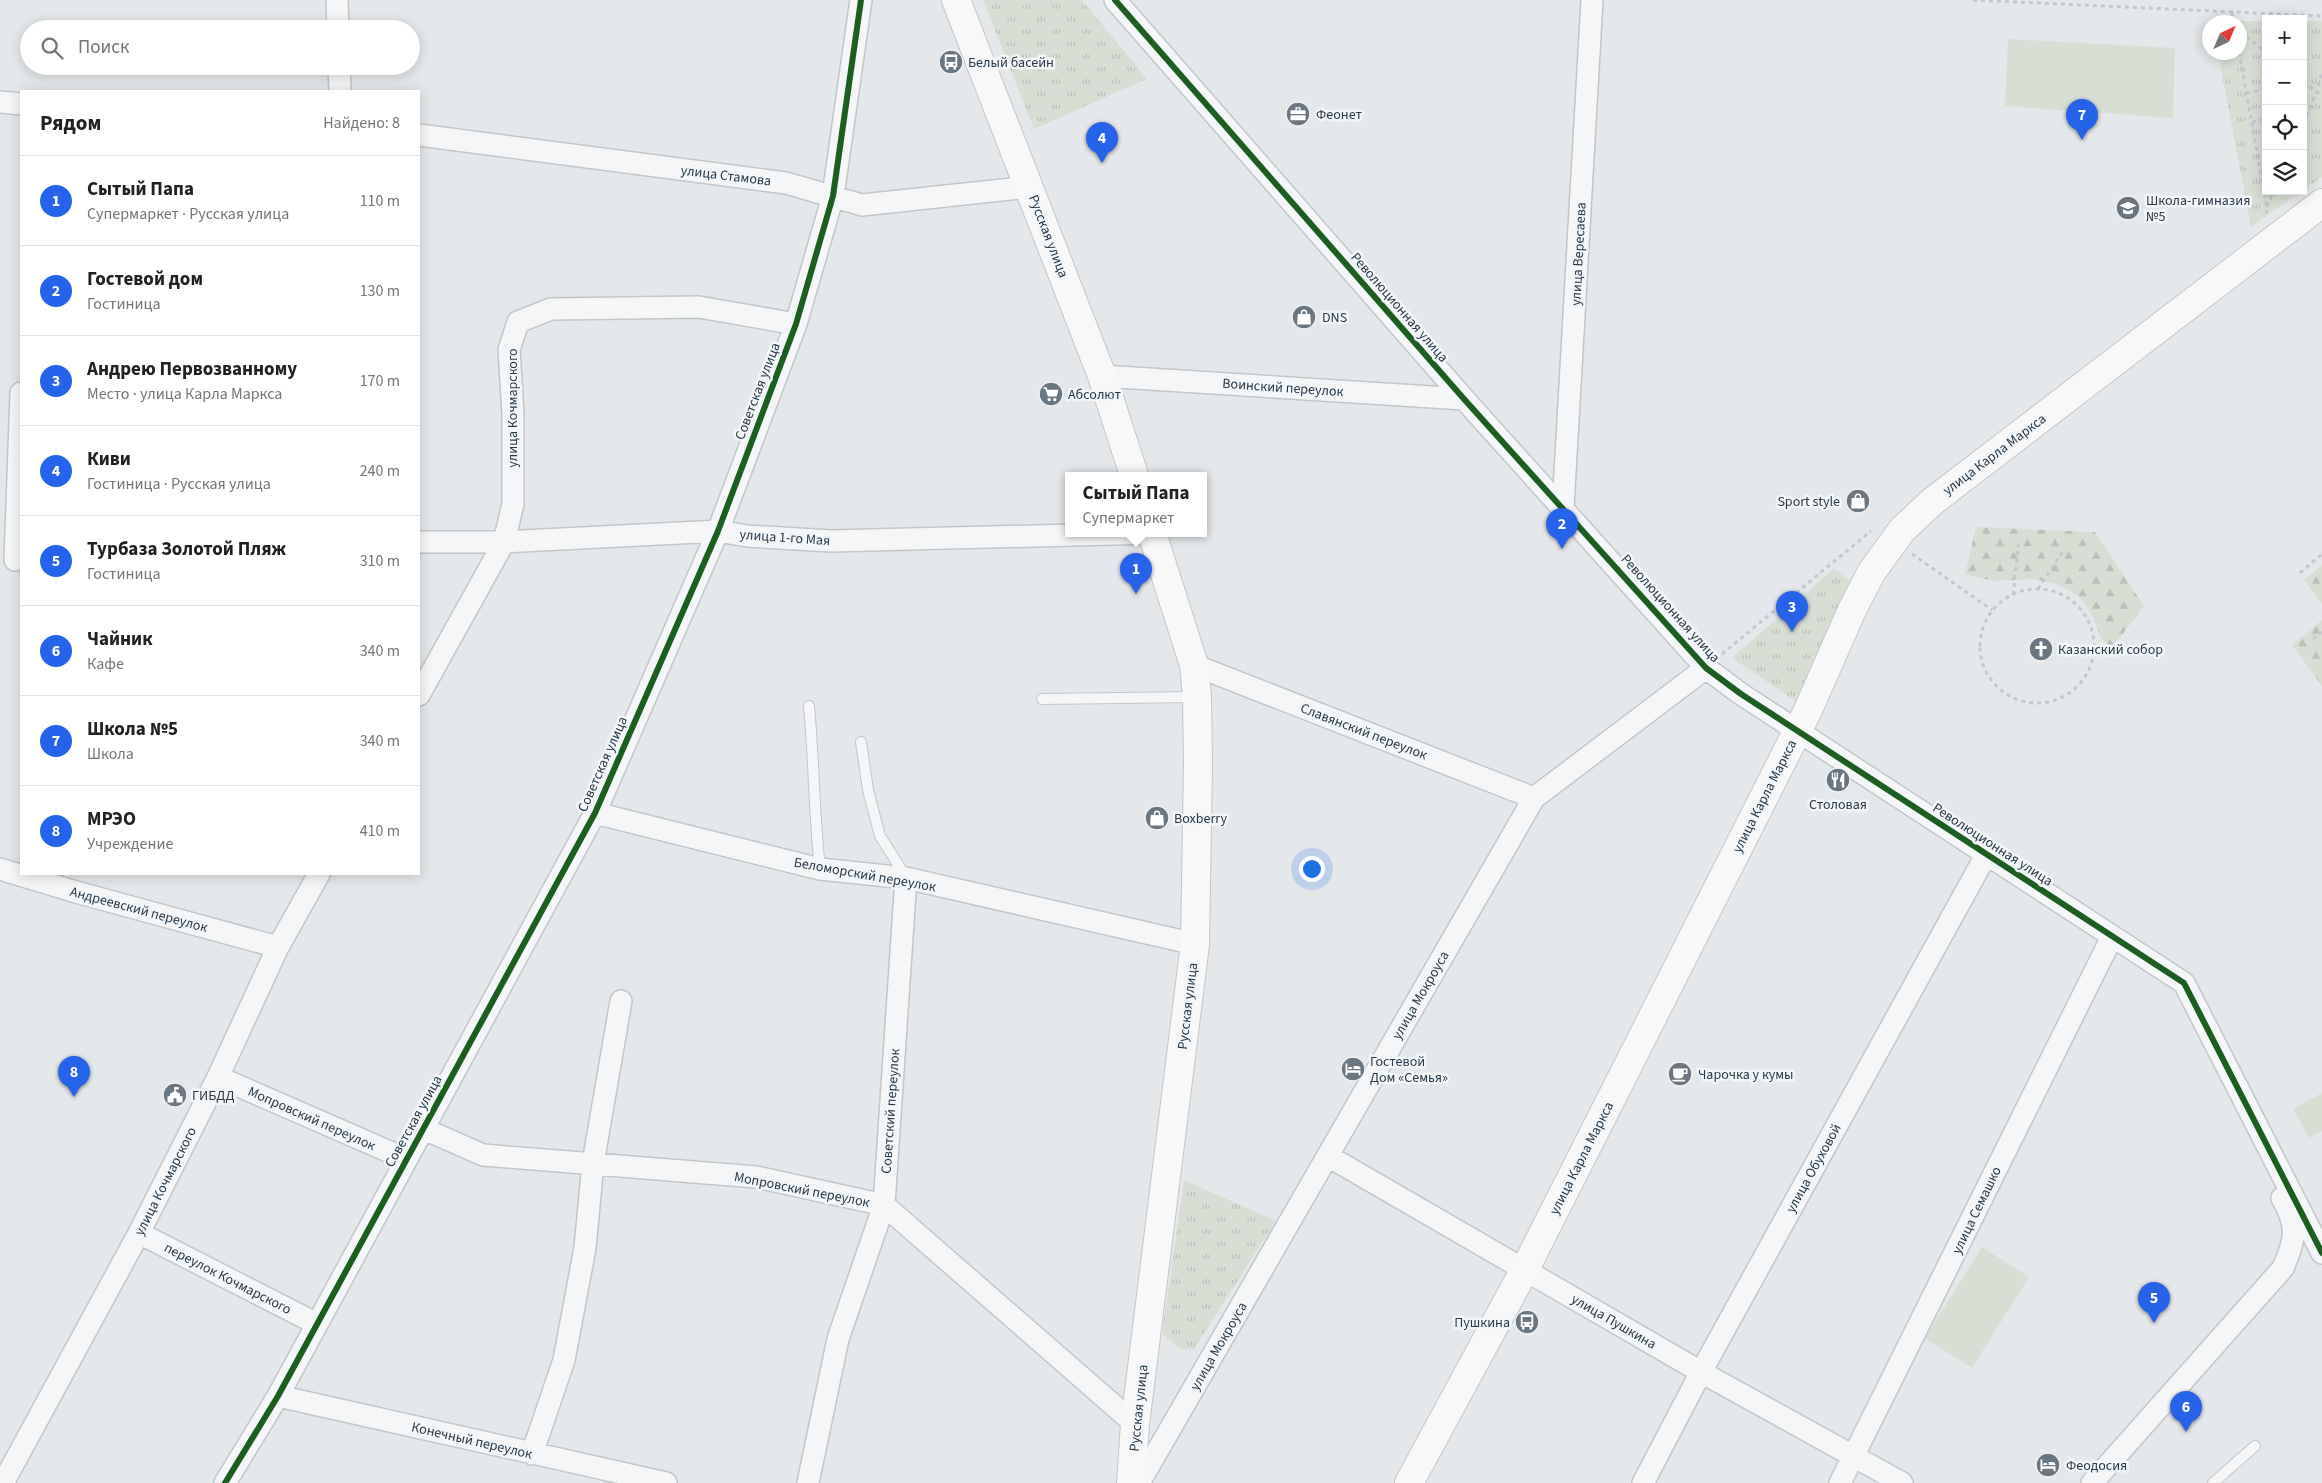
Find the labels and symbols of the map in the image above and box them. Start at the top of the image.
north arrow [2202,15,2247,60]
bus stop icon: Белый басейн [938,49,964,75]
place label: Белый басейн [968,53,1054,73]
pin: 7 [2066,99,2098,140]
office icon: Феонет [1285,101,1311,127]
place label: Феонет [1316,105,1362,125]
pin: 4 [1086,122,1118,163]
street label: улица Стамова [680,161,772,191]
place label: Школа-гимназия №5 [2146,191,2250,227]
street label: Русская улица [1023,192,1073,281]
school or university icon: Школа-гимназия №5 [2115,195,2141,221]
street label: улица Вересаева [1566,202,1592,306]
street label: Революционная улица [1346,248,1453,367]
shop icon: DNS [1291,304,1317,330]
place label: DNS [1322,308,1347,328]
street label: Советская улица [730,340,786,443]
street label: улица Кочмарского [503,348,523,468]
street label: Воинский переулок [1222,374,1344,402]
supermarket icon: Абсолют [1038,381,1064,407]
place label: Абсолют [1068,385,1121,405]
street label: улица Карла Маркса [1939,409,2050,500]
shop icon: Sport style [1845,488,1871,514]
place label: Sport style [1777,492,1840,512]
pin: 2 [1546,508,1578,549]
street label: улица 1-го Мая [739,525,831,551]
street label: Революционная улица [1616,550,1724,667]
pin: 1 [1120,553,1152,594]
pin: 3 [1776,591,1808,632]
church icon: Казанский собор [2028,636,2054,662]
place label: Казанский собор [2058,640,2163,660]
street label: Славянский переулок [1297,699,1430,765]
street label: Советская улица [573,713,633,815]
street label: улица Карла Маркса [1728,736,1802,857]
restaurant icon: Столовая [1825,767,1851,793]
place label: Столовая [1809,795,1867,815]
street label: Революционная улица [1928,798,2057,891]
shop icon: Boxberry [1144,805,1170,831]
place label: Boxberry [1174,809,1228,829]
street label: Беломорский переулок [792,853,938,897]
your location [1299,856,1325,882]
street label: Андреевский переулок [68,882,210,938]
street label: улица Мокроуса [1387,948,1454,1043]
street label: Русская улица [1173,962,1203,1051]
street label: Советский переулок [877,1048,905,1174]
place label: Гостевой Дом «Семья» [1370,1052,1448,1088]
pin: 8 [58,1056,90,1097]
hotel icon: Гостевой Дом «Семья» [1340,1056,1366,1082]
cafe icon: Чарочка у кумы [1667,1061,1693,1087]
place label: Чарочка у кумы [1698,1065,1794,1085]
street label: Советская улица [380,1072,448,1171]
public building icon: ГИБДД [162,1082,188,1108]
street label: Мопровский переулок [245,1082,379,1156]
place label: ГИБДД [192,1086,235,1106]
street label: улица Карла Маркса [1545,1098,1619,1219]
street label: улица Обуховой [1781,1120,1847,1217]
street label: улица Кочмарского [130,1124,202,1239]
street label: улица Семашко [1947,1163,2007,1258]
street label: Мопровский переулок [732,1167,871,1213]
street label: переулок Кочмарского [160,1238,295,1320]
pin: 5 [2138,1282,2170,1323]
street label: улица Пушкина [1567,1289,1660,1354]
street label: улица Мокроуса [1185,1299,1252,1394]
bus stop icon: Пушкина [1514,1309,1540,1335]
place label: Пушкина [1454,1313,1510,1333]
street label: Русская улица [1124,1364,1154,1453]
pin: 6 [2170,1391,2202,1432]
street label: Конечный переулок [409,1417,534,1465]
hotel icon: Феодосия [2035,1452,2061,1478]
place label: Феодосия [2066,1456,2127,1476]

